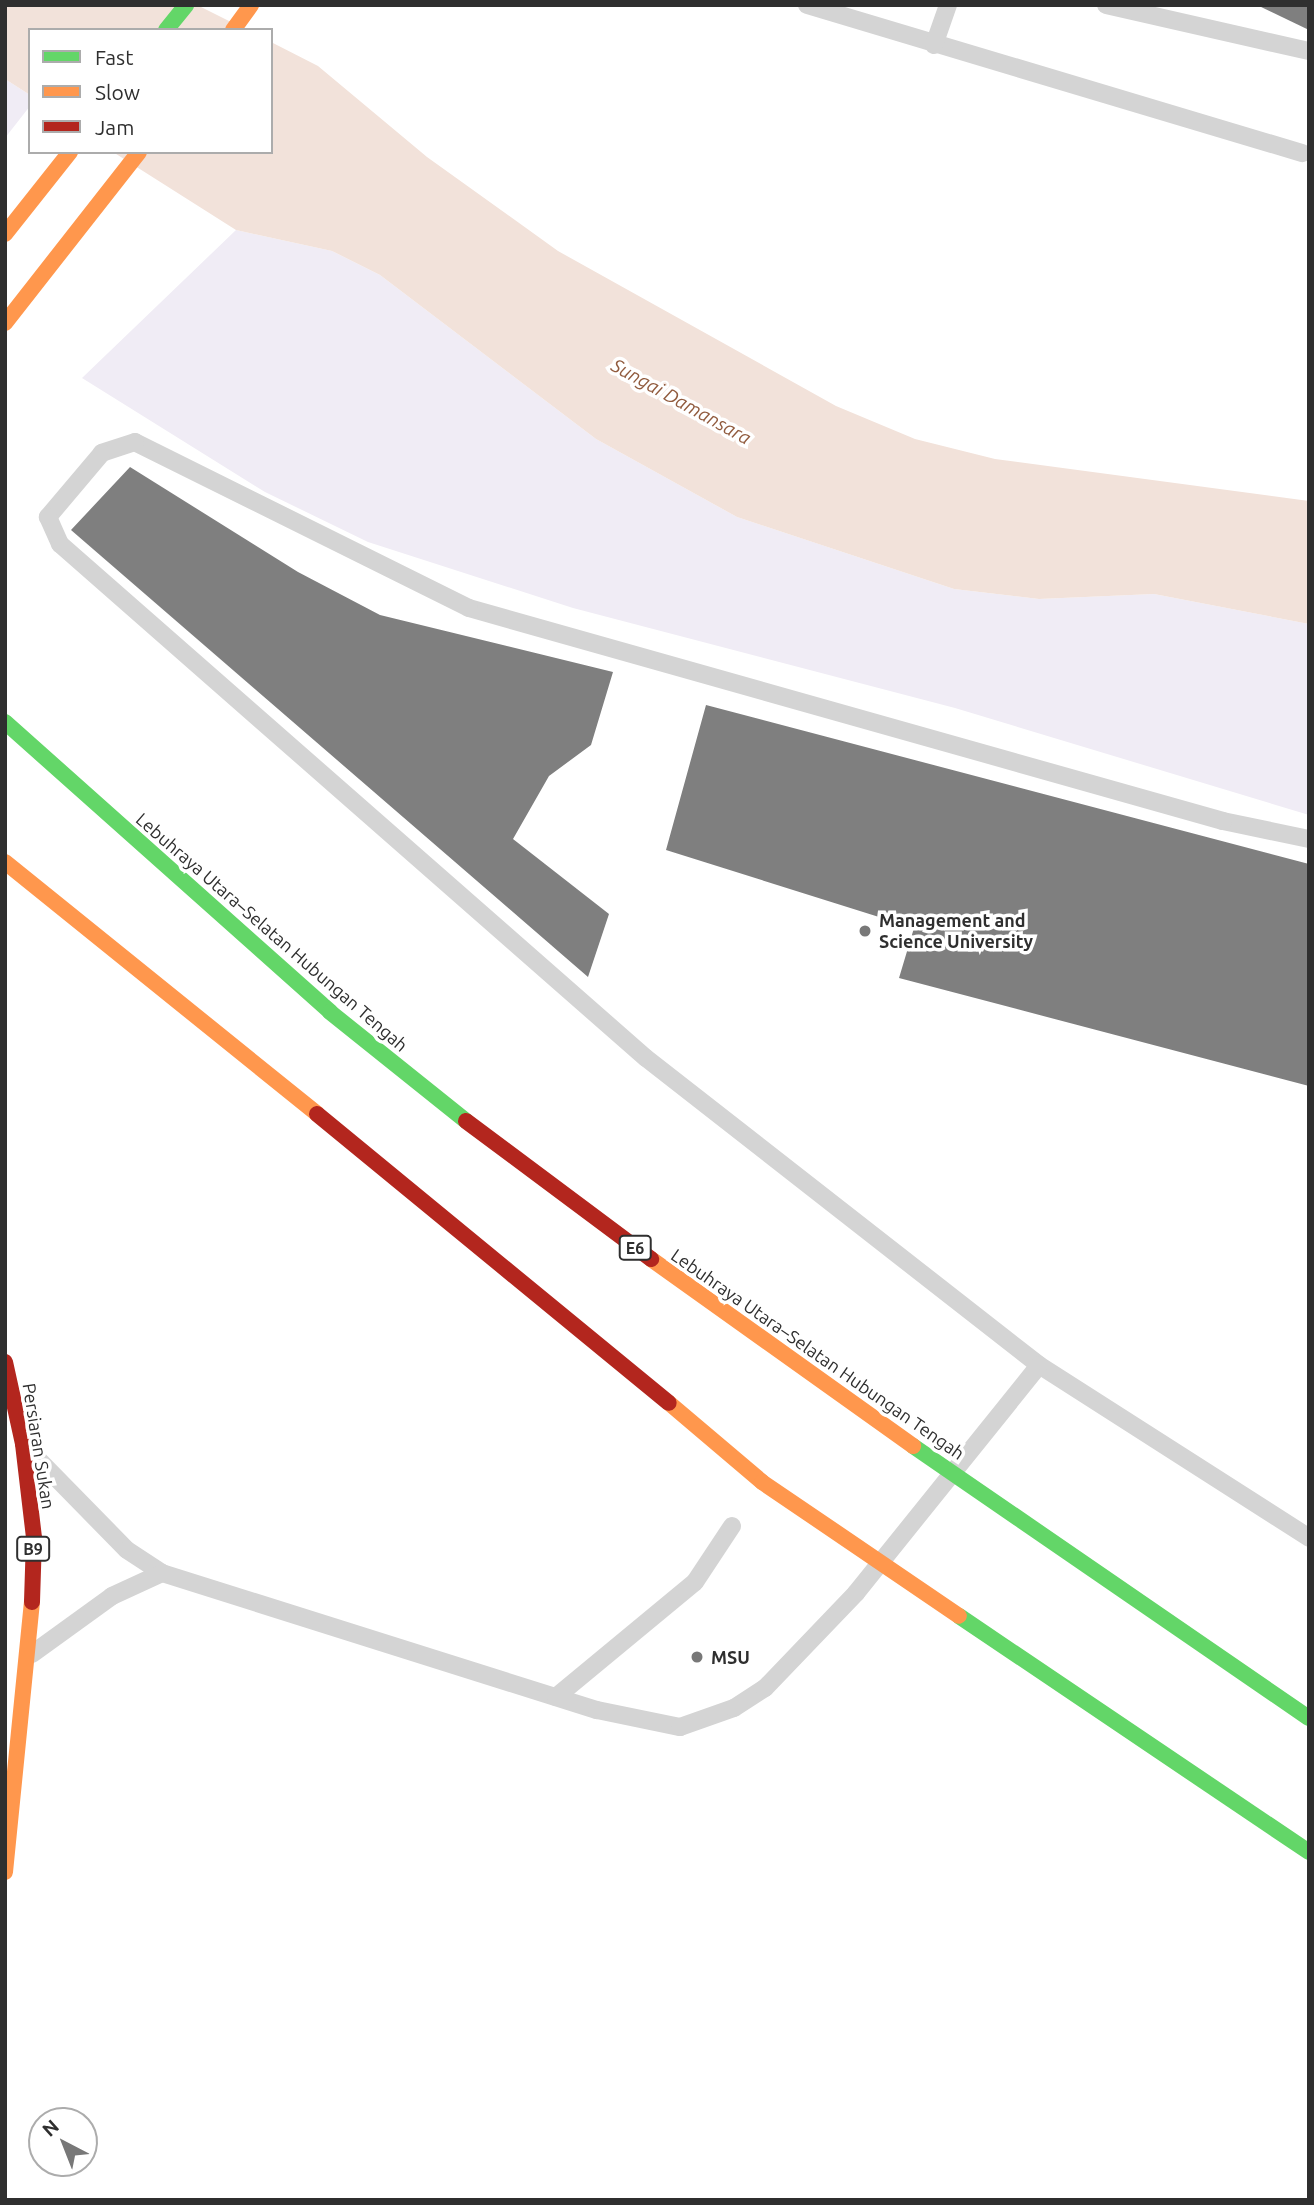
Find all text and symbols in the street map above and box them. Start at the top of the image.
legend [28,28,273,154]
text: Fast [95,45,133,69]
text: Slow [95,80,140,104]
text: Jam [95,115,134,139]
water label: Sungai Damansara [607,354,755,450]
street label: Lebuhraya Utara–Selatan Hubungan Tengah [132,808,412,1056]
place label: Management and Science University [879,910,1033,953]
marker: Management and Science University [857,923,873,939]
road number: E6 [618,1236,652,1260]
street label: Lebuhraya Utara–Selatan Hubungan Tengah [667,1244,969,1464]
street label: Persiaran Sukan [18,1381,60,1511]
road number: B9 [16,1536,50,1562]
place label: MSU [711,1646,750,1668]
marker: MSU [689,1649,705,1665]
north arrow [28,2107,98,2177]
text: N [38,2115,63,2141]

